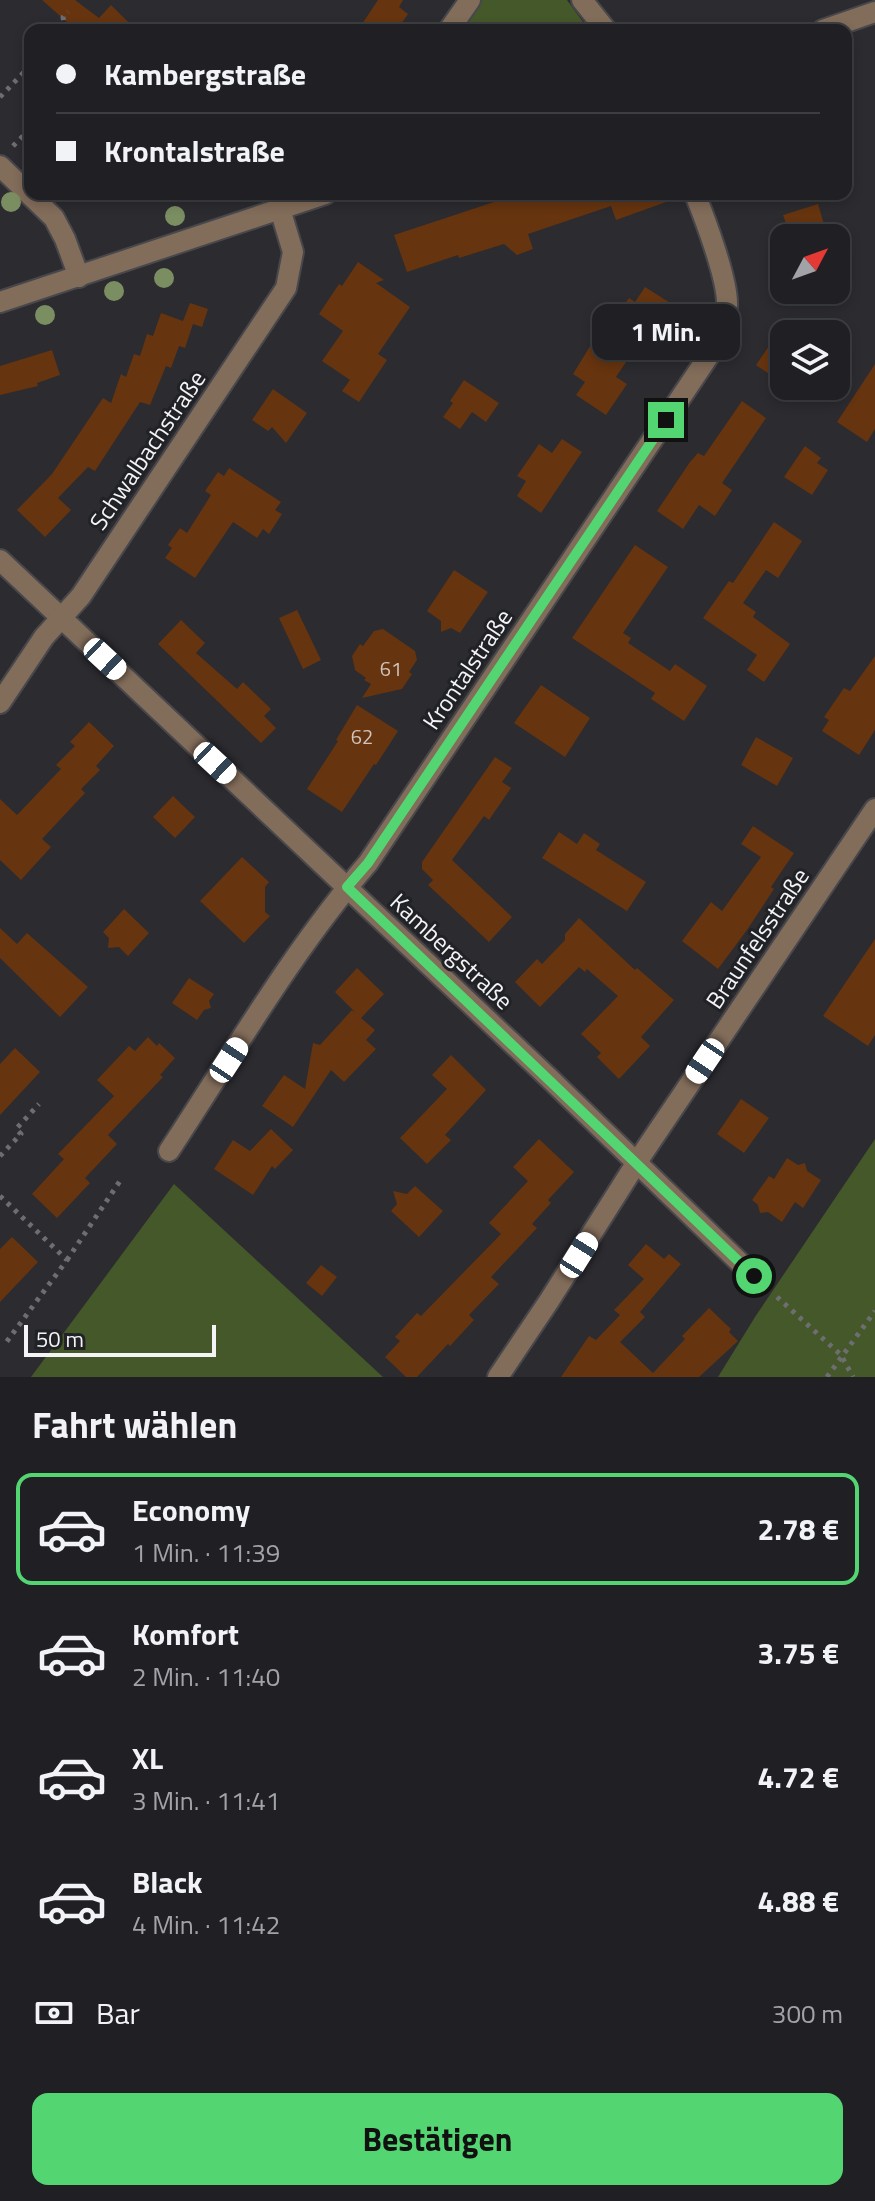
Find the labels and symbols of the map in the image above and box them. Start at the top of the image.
north arrow [770,224,850,304]
callout: 1 Min. [592,304,740,360]
street label: Schwalbachstraße [80,363,214,537]
route end [648,402,684,438]
street label: Krontalstraße [413,601,521,737]
car [79,634,131,684]
house number: 61 [380,653,402,684]
house number: 62 [351,721,373,752]
car [189,738,241,788]
street label: Braunfelsstraße [696,860,818,1016]
street label: Kambergstraße [382,884,522,1018]
car [206,1033,252,1087]
car [682,1034,728,1088]
car [556,1228,602,1282]
route start [736,1258,772,1294]
scale bar [24,1321,216,1357]

